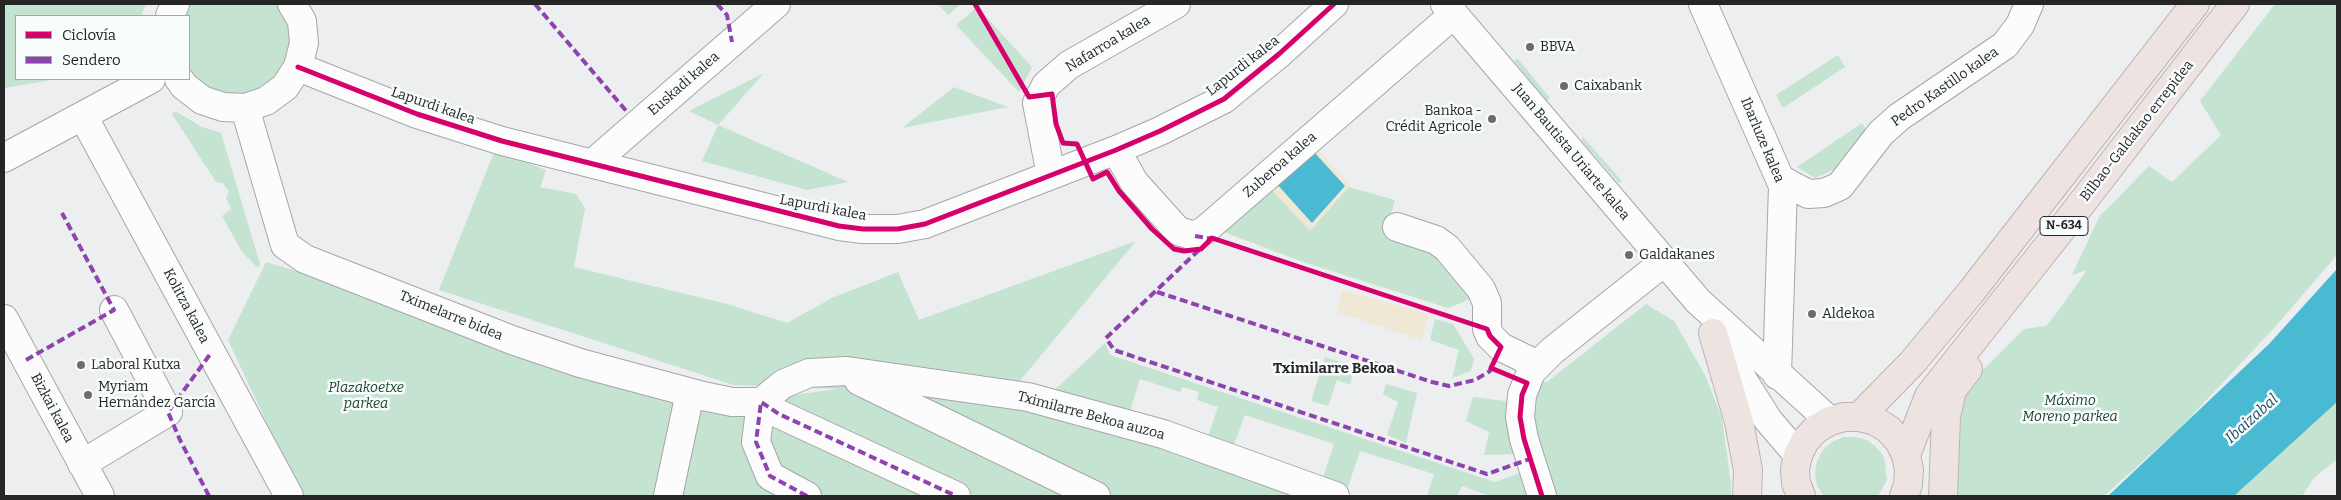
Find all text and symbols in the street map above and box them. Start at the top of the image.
street label: Nafarroa kalea [1063,12,1153,76]
legend [15,15,190,80]
text: Ciclovía [62,26,116,44]
street label: Lapurdi kalea [1203,32,1283,100]
place label: BBVA [1540,39,1575,55]
marker: BBVA [1524,41,1536,53]
street label: Pedro Kastillo kalea [1888,44,2002,130]
street label: Euskadi kalea [645,49,723,119]
text: Sendero [62,51,121,69]
street label: Bilbao-Galdakao errepidea [2077,57,2197,205]
place label: Caixabank [1574,78,1642,94]
street label: Juan Bautista Uriarte kalea [1509,80,1633,224]
marker: Caixabank [1558,80,1570,92]
street label: Lapurdi kalea [389,84,477,128]
street label: Ibarluze kalea [1737,95,1787,185]
place label: Bankoa - Crédit Agricole [1385,103,1482,136]
marker: Bankoa - Crédit Agricole [1486,113,1498,125]
street label: Zuberoa kalea [1240,129,1320,201]
street label: Lapurdi kalea [778,191,868,225]
road number: N-634 [2040,217,2088,236]
place label: Galdakanes [1639,247,1715,263]
marker: Galdakanes [1623,249,1635,261]
street label: Kolitza kalea [159,266,213,346]
street label: Tximelarre bidea [397,288,505,344]
place label: Aldekoa [1822,306,1875,322]
marker: Aldekoa [1806,308,1818,320]
place label: Laboral Kutxa [91,357,181,373]
marker: Laboral Kutxa [75,359,87,371]
district label: Tximilarre Bekoa [1273,360,1395,378]
street label: Bizkai kalea [27,370,77,446]
place label: Myriam Hernández García [98,379,216,412]
park label: Plazakoetxe parkea [328,380,404,412]
street label: Tximilarre Bekoa auzoa [1015,388,1167,444]
marker: Myriam Hernández García [82,389,94,401]
water label: Ibaizabal [2222,391,2282,447]
park label: Máximo Moreno parkea [2022,393,2118,426]

